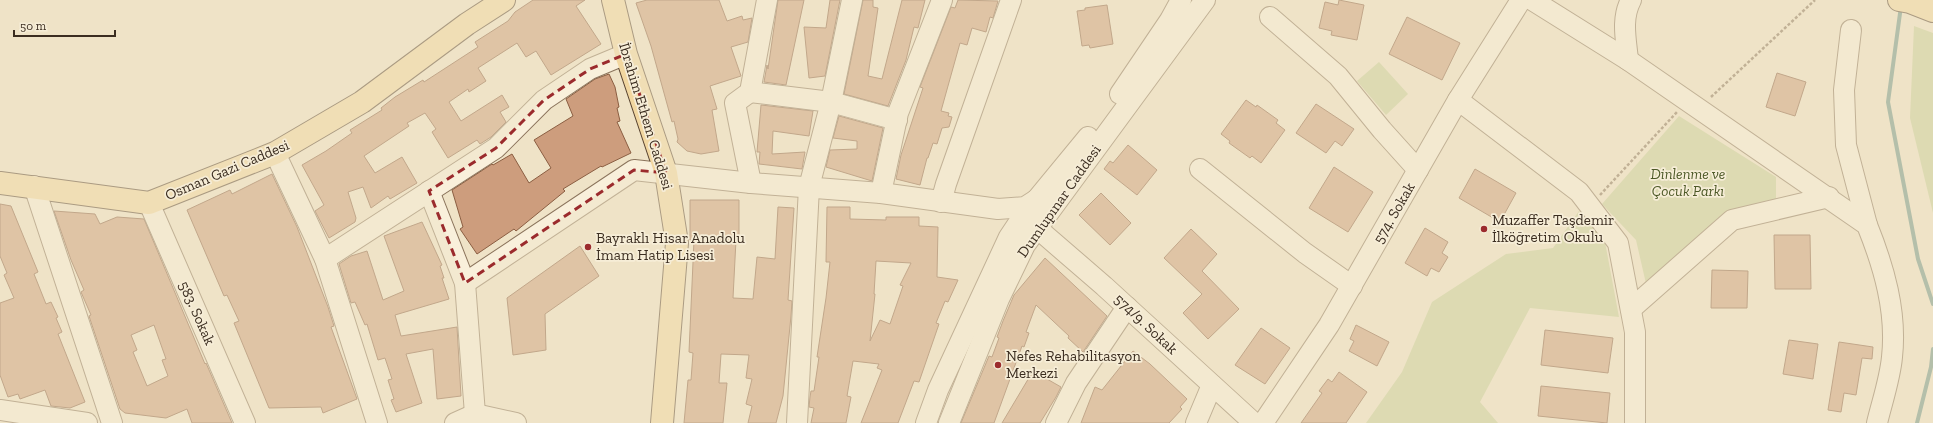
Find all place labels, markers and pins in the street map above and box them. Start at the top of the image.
place label: Muzaffer Taşdemir İlköğretim Okulu [1492,211,1614,246]
marker: Muzaffer Taşdemir İlköğretim Okulu [1479,224,1489,234]
place label: Bayraklı Hisar Anadolu İmam Hatip Lisesi [596,229,745,264]
marker: Bayraklı Hisar Anadolu İmam Hatip Lisesi [583,242,593,252]
place label: Nefes Rehabilitasyon Merkezi [1006,347,1141,382]
marker: Nefes Rehabilitasyon Merkezi [993,360,1003,370]

